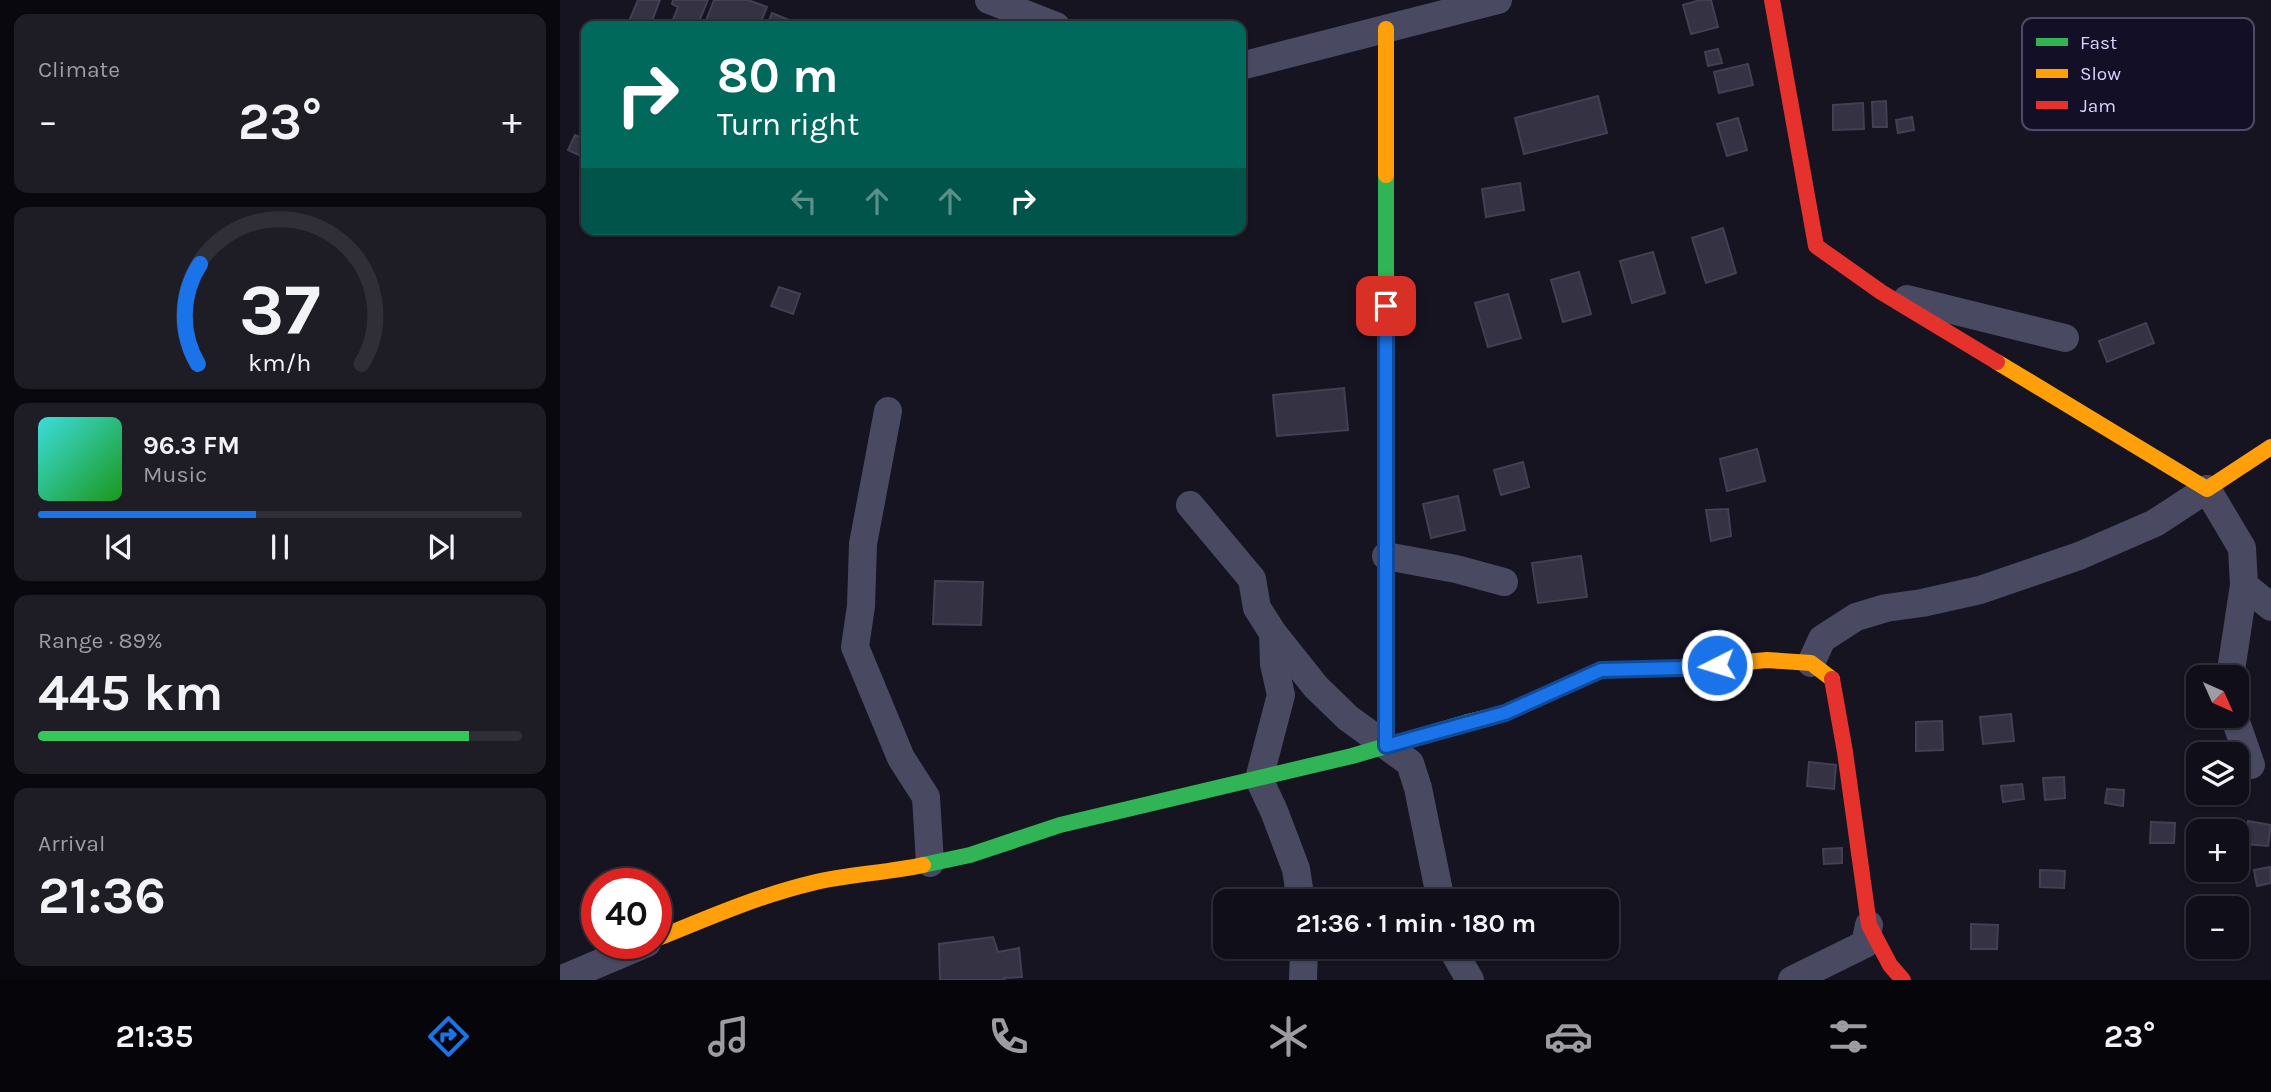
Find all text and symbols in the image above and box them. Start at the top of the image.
legend [2022,18,2254,130]
text: Fast [2080,32,2117,54]
text: 80 m [717,47,839,104]
icon: right [602,49,693,140]
text: Climate [38,56,120,83]
text: Slow [2080,63,2121,85]
text: 23° [238,91,322,152]
text: Jam [2080,95,2116,117]
text: − [38,99,58,144]
text: + [502,99,522,144]
text: Turn right [717,106,859,143]
icon: left [785,182,823,220]
icon: ahead [858,182,896,220]
icon: ahead [931,182,969,220]
icon: right [1004,182,1042,220]
text: 37 [239,267,321,352]
pin [1356,276,1416,336]
icon: arrive [1367,287,1405,325]
text: km/h [248,347,312,376]
text: 96.3 FM [143,430,240,461]
text: Music [143,461,207,488]
icon: previous [100,528,138,566]
icon: pause [261,528,299,566]
icon: next [422,528,460,566]
text: Range · 89% [38,627,163,654]
position arrow [1680,628,1754,702]
text: 445 km [38,662,223,723]
north arrow [2186,665,2249,728]
map controls [2186,665,2249,959]
button: layers [2186,742,2249,805]
button: + [2186,819,2249,882]
text: Arrival [38,830,105,857]
text: 21:36 [38,865,166,926]
speed limit sign: 40 [581,868,672,959]
button: − [2186,896,2249,959]
text: 21:36 · 1 min · 180 m [1296,908,1536,939]
icon: directions [424,1012,473,1061]
icon: music [704,1012,753,1061]
icon: phone [984,1012,1033,1061]
icon: climate [1264,1012,1313,1061]
icon: car [1544,1012,1593,1061]
icon: filters [1824,1012,1873,1061]
text: 21:35 [115,1018,193,1055]
text: 23° [2104,1018,2156,1055]

